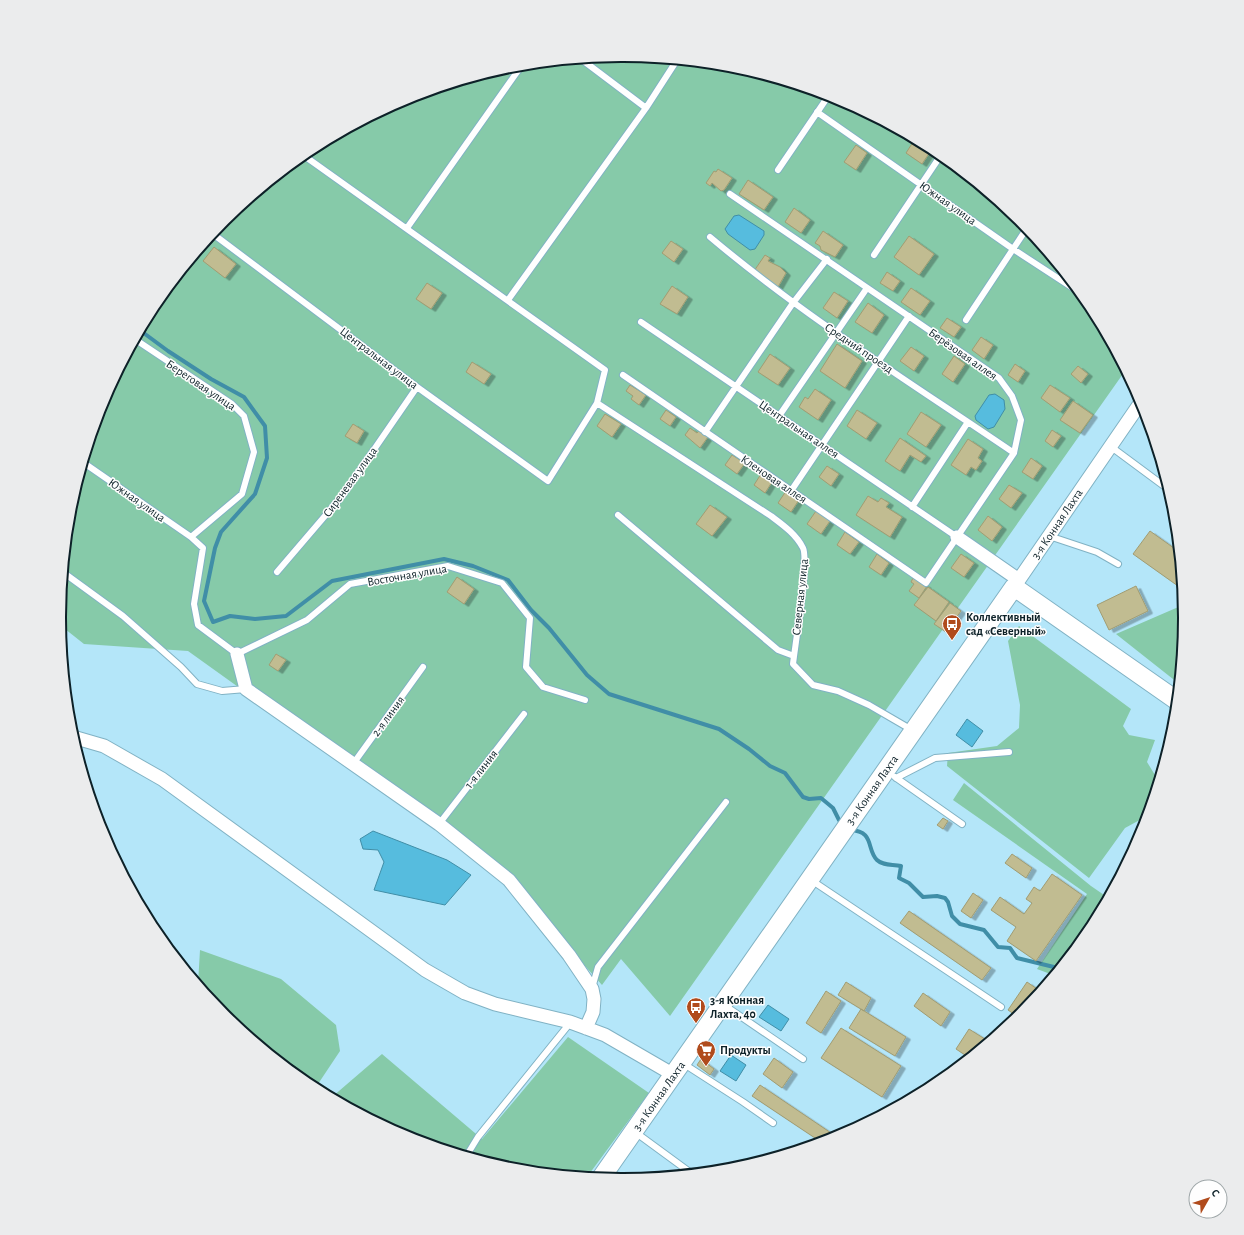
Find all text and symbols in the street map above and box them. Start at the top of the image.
street label: Южная улица [917,179,979,228]
street label: Средний проезд [823,321,895,375]
street label: Центральная улица [337,325,421,392]
street label: Берёзовая аллея [927,326,999,382]
street label: Береговая улица [164,357,238,414]
street label: Центральная аллея [757,398,841,460]
street label: Сиреневая улица [321,444,380,520]
street label: Кленовая аллея [739,453,809,505]
street label: Южная улица [106,476,168,525]
street label: 3-я Конная Лахта [1029,486,1085,561]
street label: Северная улица [790,558,811,636]
street label: Восточная улица [366,562,448,589]
place label: Коллективный сад «Северный» [966,611,1046,637]
bus stop icon: Коллективный сад «Северный» [941,613,963,641]
street label: 2-я линия [369,694,407,738]
street label: 1-я линия [462,748,500,790]
street label: 3-я Конная Лахта [844,753,901,827]
place label: 3-я Конная Лахта, 40 [710,994,764,1020]
bus stop icon: 3-я Конная Лахта, 40 [685,996,707,1024]
supermarket icon: Продукты [695,1039,717,1067]
place label: Продукты [720,1044,771,1057]
street label: 3-я Конная Лахта [631,1059,688,1133]
north arrow [1188,1179,1228,1219]
text: С [1209,1187,1222,1199]

